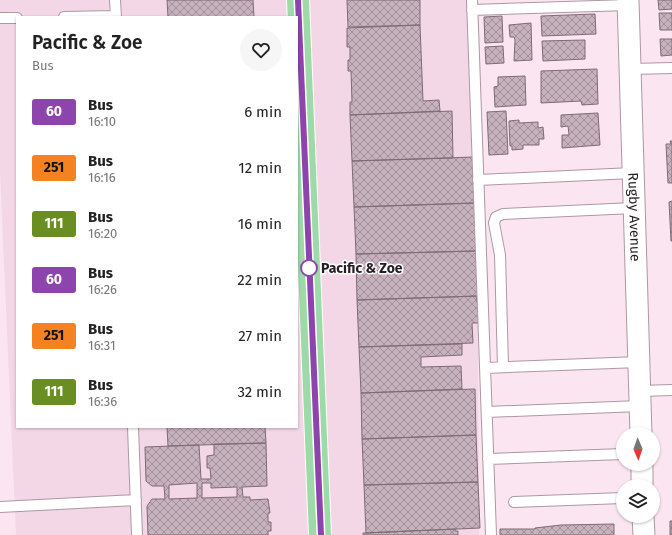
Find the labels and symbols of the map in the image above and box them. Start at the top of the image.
street label: Rugby Avenue [625,172,644,262]
marker: Pacific & Zoe [300,259,318,277]
place label: Pacific & Zoe [321,260,403,277]
north arrow [616,427,660,471]

